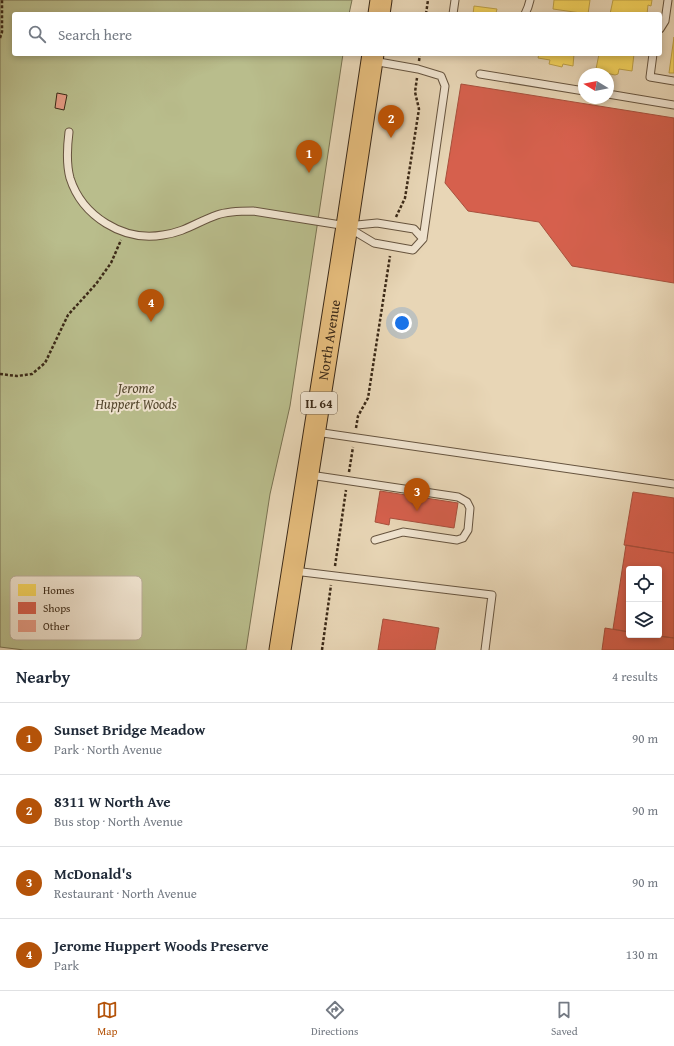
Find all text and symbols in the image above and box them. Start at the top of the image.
search box [12,12,662,56]
icon: search [26,23,48,45]
text: Search here [58,24,132,45]
north arrow [578,68,614,104]
pin: 2 [378,105,404,138]
pin: 1 [296,140,322,173]
pin: 4 [138,289,164,322]
street label: North Avenue [313,298,345,381]
your location [392,313,412,333]
park label: Jerome Huppert Woods [94,378,177,414]
road number: IL 64 [301,392,337,414]
pin: 3 [404,478,430,511]
map controls [626,566,662,638]
button: locate [626,566,662,602]
legend [10,576,142,640]
text: Homes [43,582,74,598]
text: Shops [43,600,70,616]
button: layers [626,602,662,638]
text: Other [43,618,70,634]
text: Nearby [16,664,70,689]
text: 4 results [612,667,658,686]
text: Sunset Bridge Meadow [54,719,205,740]
text: 1 [26,729,32,748]
text: 90 m [632,729,658,748]
text: Park · North Avenue [54,740,162,759]
text: 8311 W North Ave [54,791,171,812]
text: 2 [26,801,32,820]
text: 90 m [632,801,658,820]
text: Bus stop · North Avenue [54,812,183,831]
text: McDonald's [54,863,132,884]
text: 3 [26,873,32,892]
text: 90 m [632,873,658,892]
text: Restaurant · North Avenue [54,884,197,903]
text: Jerome Huppert Woods Preserve [54,935,269,956]
text: 4 [26,945,32,964]
text: 130 m [626,945,658,964]
text: Park [54,956,79,975]
tab: Map [96,999,118,1039]
tab: Directions [311,999,358,1039]
tab: Saved [551,999,578,1039]

